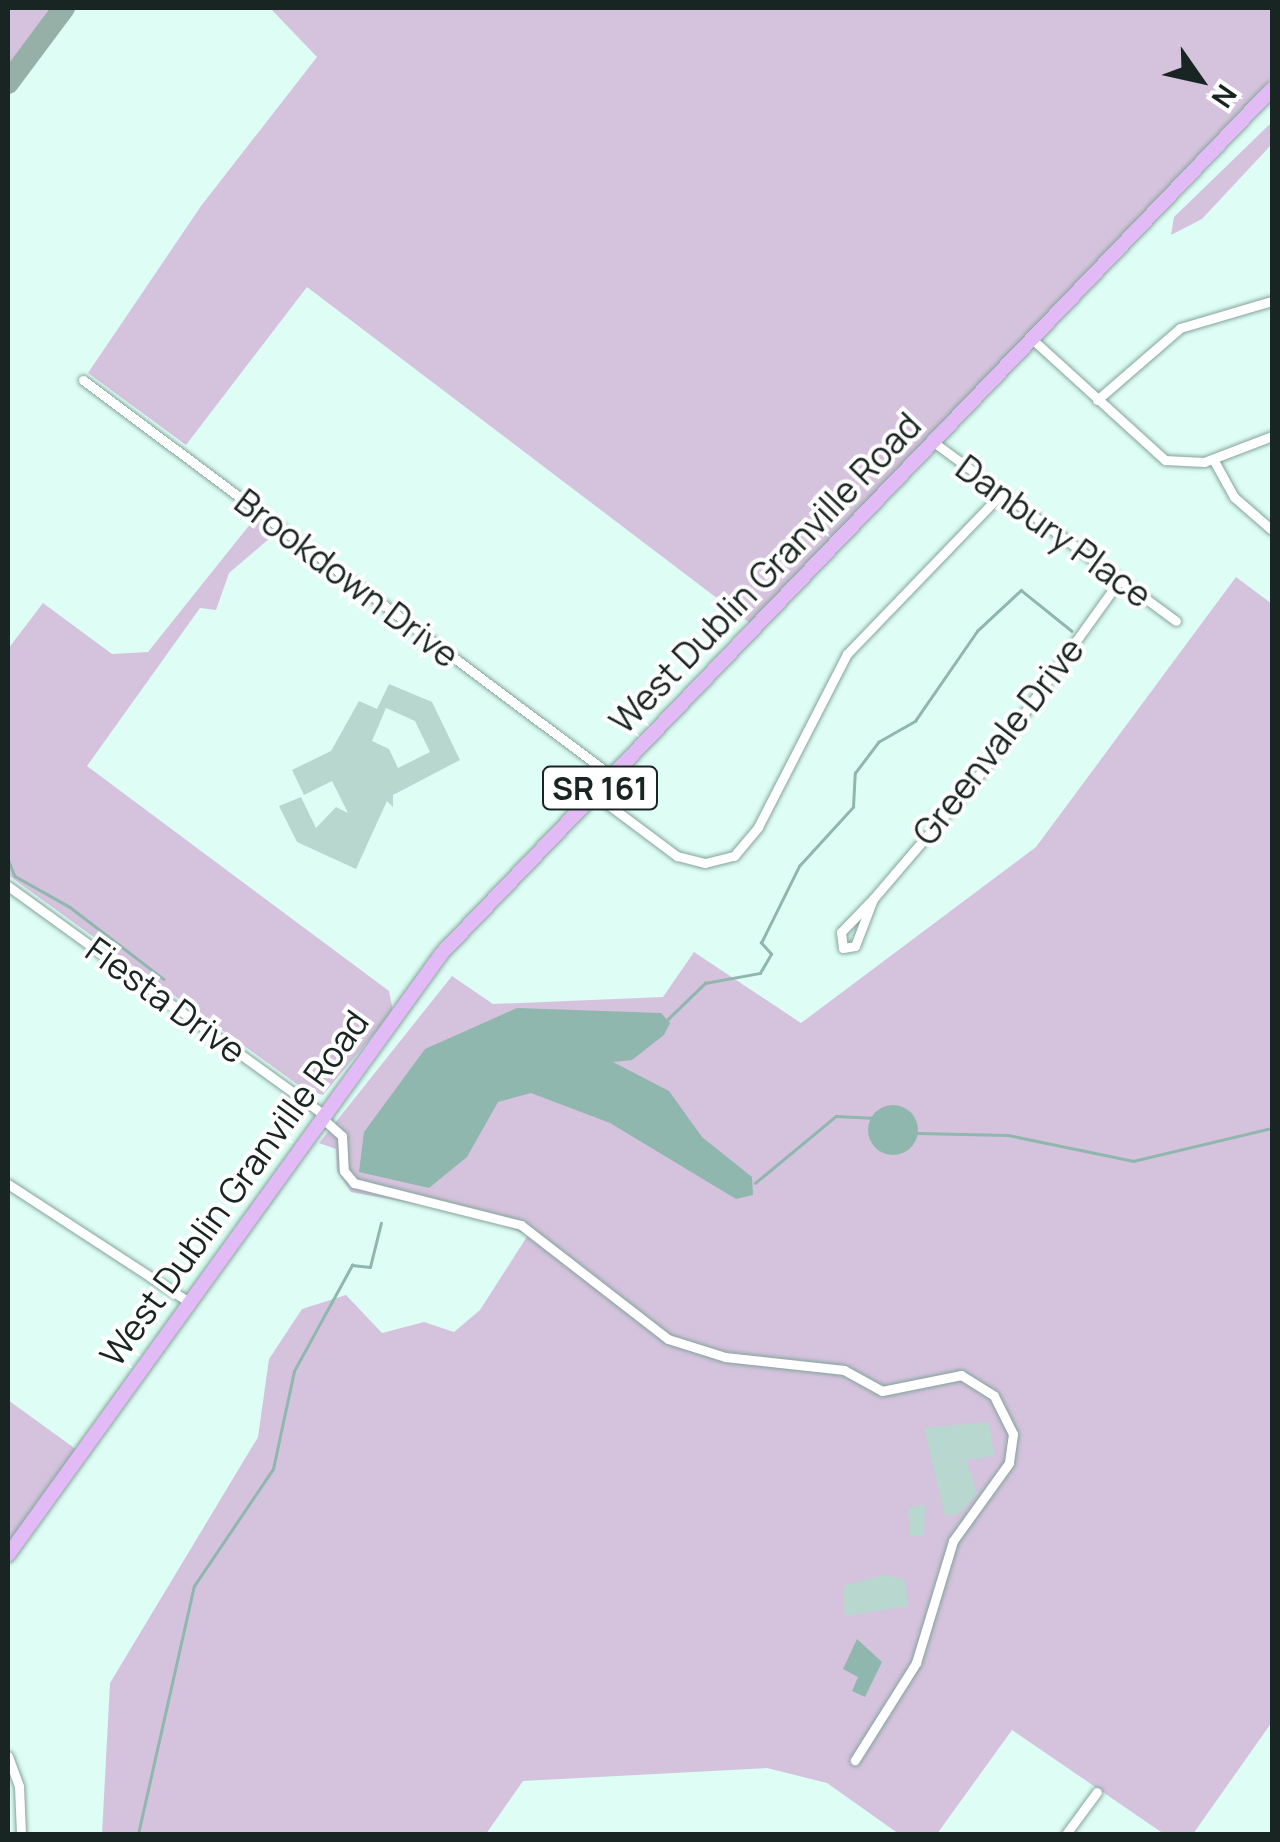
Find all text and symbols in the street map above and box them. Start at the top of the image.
north arrow [1150,30,1250,130]
text: N [1204,78,1246,116]
street label: West Dublin Granville Road [601,404,929,742]
street label: Danbury Place [948,446,1160,616]
street label: Brookdown Drive [227,480,467,676]
street label: Greenvale Drive [904,629,1092,853]
road number: SR 161 [540,761,660,815]
street label: Fiesta Drive [78,928,254,1072]
street label: West Dublin Granville Road [91,1002,377,1374]

